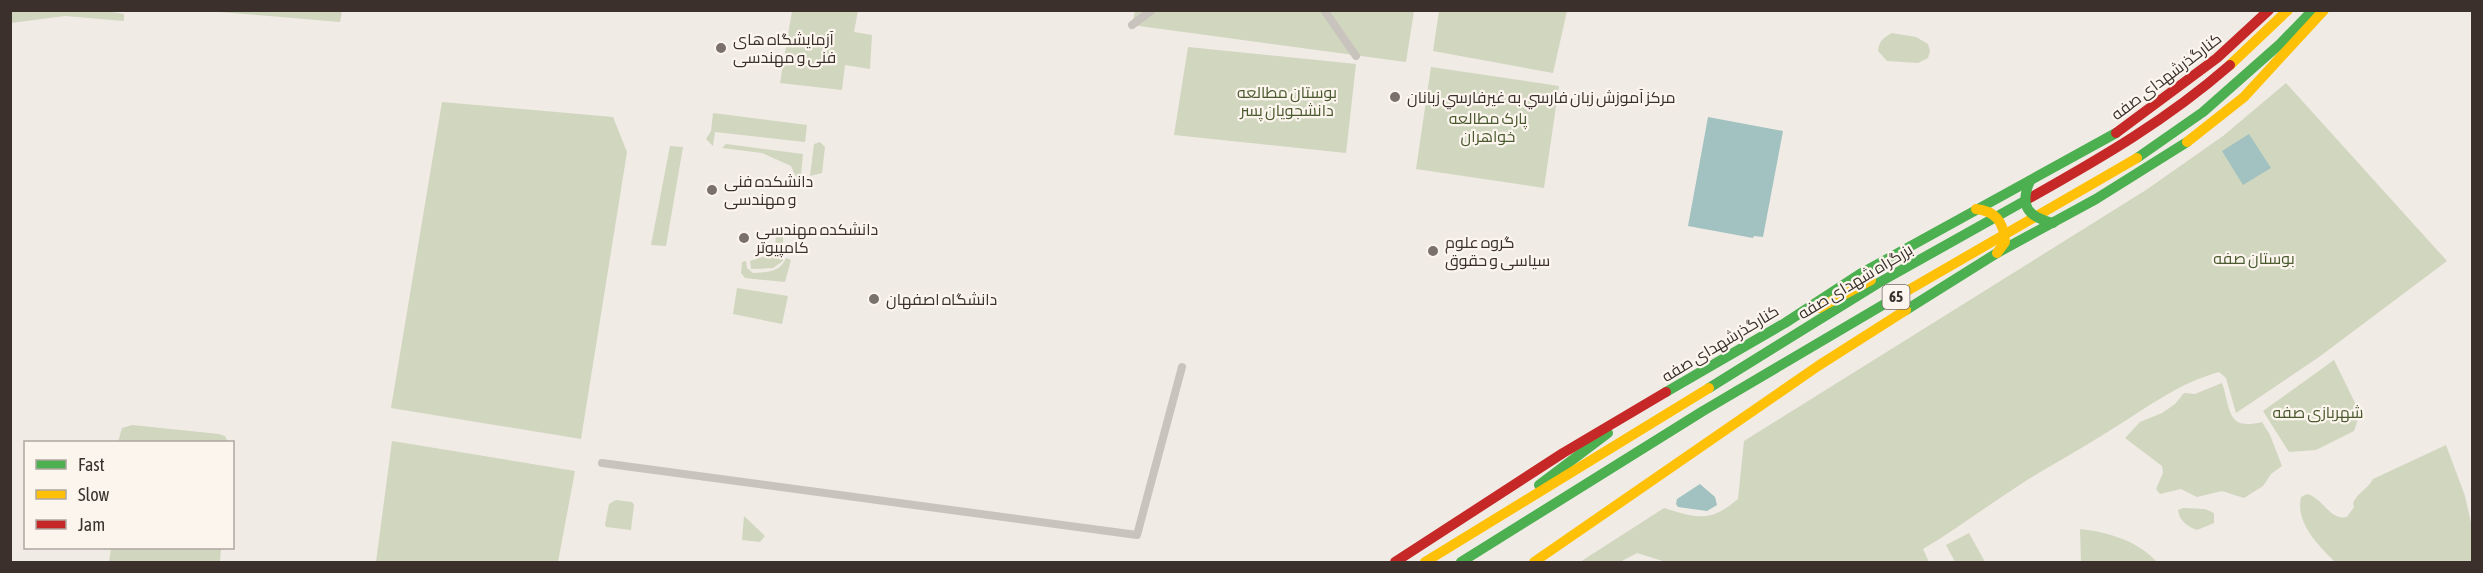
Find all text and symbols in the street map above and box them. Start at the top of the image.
street label: کنارگذرشهدای صفه [2107,29,2226,125]
place label: آزمایشگاه های فنی و مهندسی [733,30,836,68]
marker: آزمایشگاه های فنی و مهندسی [714,41,728,55]
park label: بوستان مطالعه دانشجویان پسر [1237,83,1337,122]
place label: مرکز آموزش زبان فارسي به غيرفارسي زبانان [1407,88,1676,110]
marker: مرکز آموزش زبان فارسي به غيرفارسي زبانان [1388,90,1402,104]
park label: پارک مطالعه خواهران [1449,109,1528,147]
place label: دانشکده فنی و مهندسی [724,172,813,210]
marker: دانشکده فنی و مهندسی [705,183,719,197]
place label: دانشکده مهندسی کامپیوتر [755,220,878,258]
marker: دانشکده مهندسی کامپیوتر [737,231,751,245]
place label: گروه علوم سیاسی و حقوق [1445,233,1550,271]
street label: بزرگراه شهدای صفه [1794,240,1917,324]
marker: گروه علوم سیاسی و حقوق [1426,244,1440,258]
park label: بوستان صفه [2213,249,2295,269]
road number: 65 [1882,285,1910,309]
place label: دانشگاه اصفهان [886,290,997,310]
marker: دانشگاه اصفهان [867,292,881,306]
street label: کنارگذرشهدای صفه [1658,301,1783,387]
park label: شهربازی صفه [2273,403,2363,423]
legend [24,441,234,549]
text: Fast [78,454,105,475]
text: Slow [78,484,109,505]
text: Jam [78,514,105,535]

